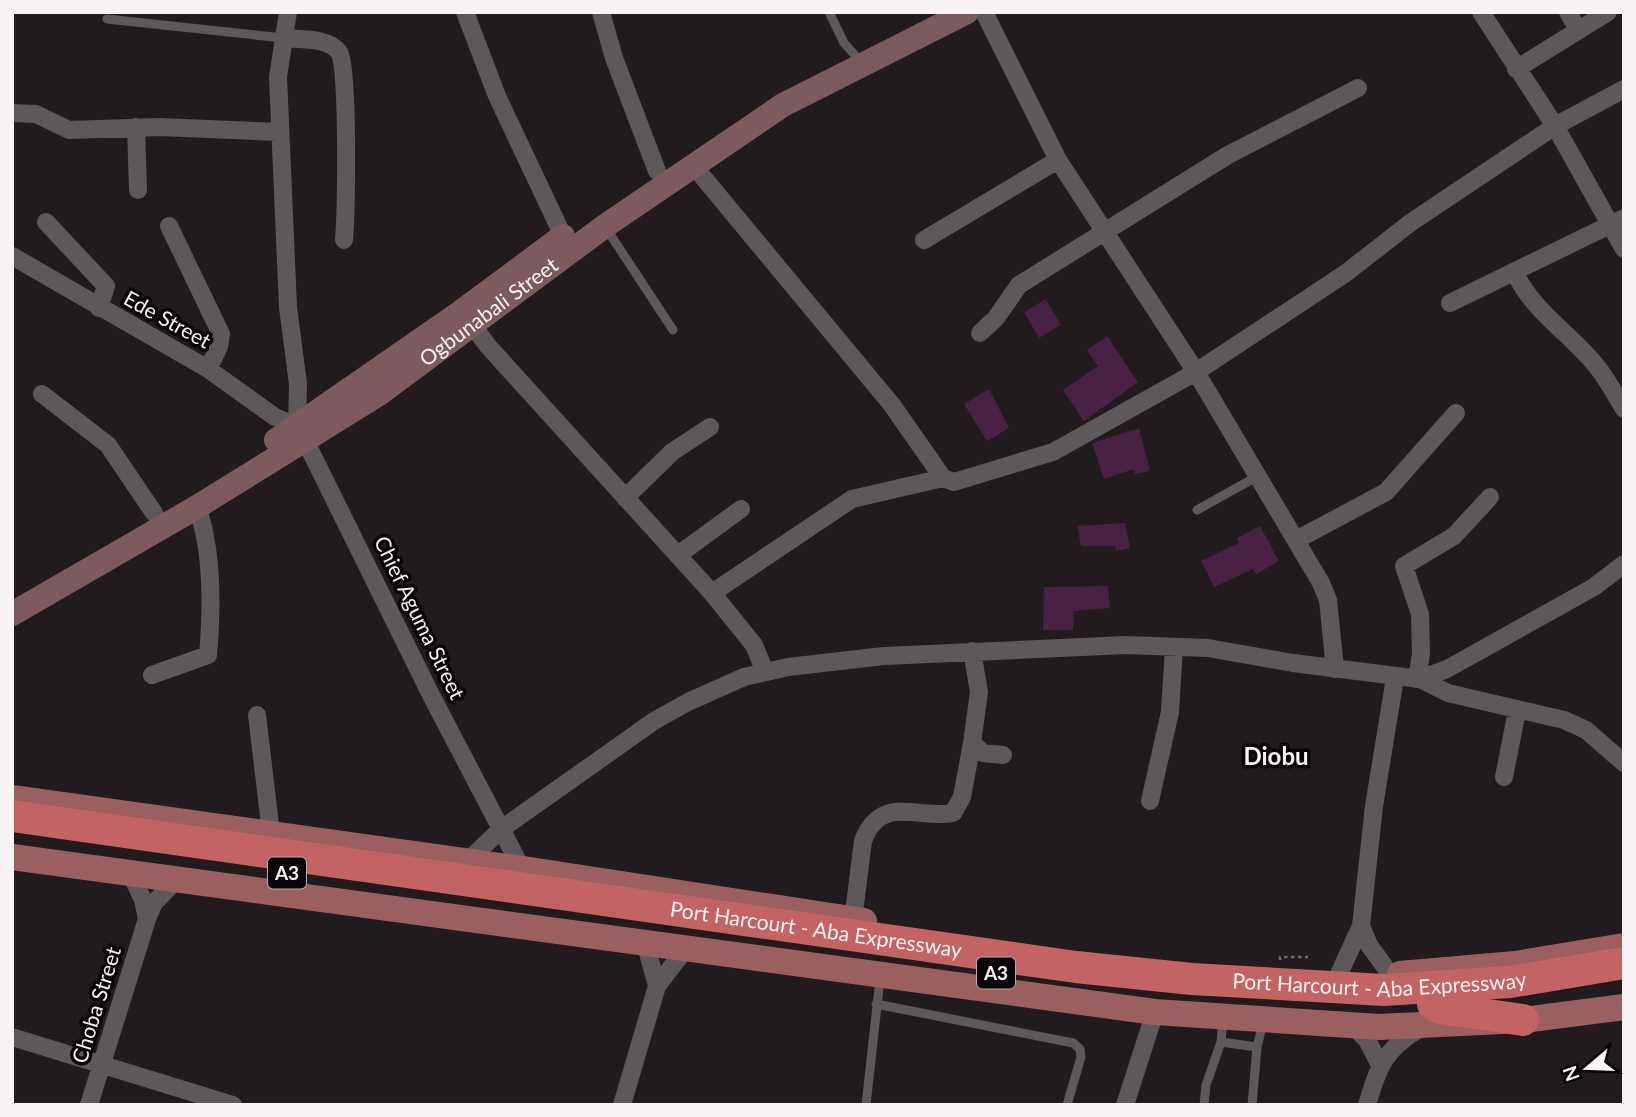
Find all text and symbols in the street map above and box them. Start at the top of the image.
street label: Ogbunabali Street [414,251,563,371]
street label: Ede Street [120,285,216,353]
street label: Chief Aguma Street [370,532,471,704]
district label: Diobu [1243,741,1309,770]
road number: A3 [268,858,306,888]
street label: Port Harcourt - Aba Expressway [669,896,964,962]
street label: Choba Street [66,943,125,1066]
road number: A3 [977,958,1015,988]
street label: Port Harcourt - Aba Expressway [1232,965,1528,1001]
north arrow [1552,1033,1622,1103]
text: N [1557,1063,1584,1084]

